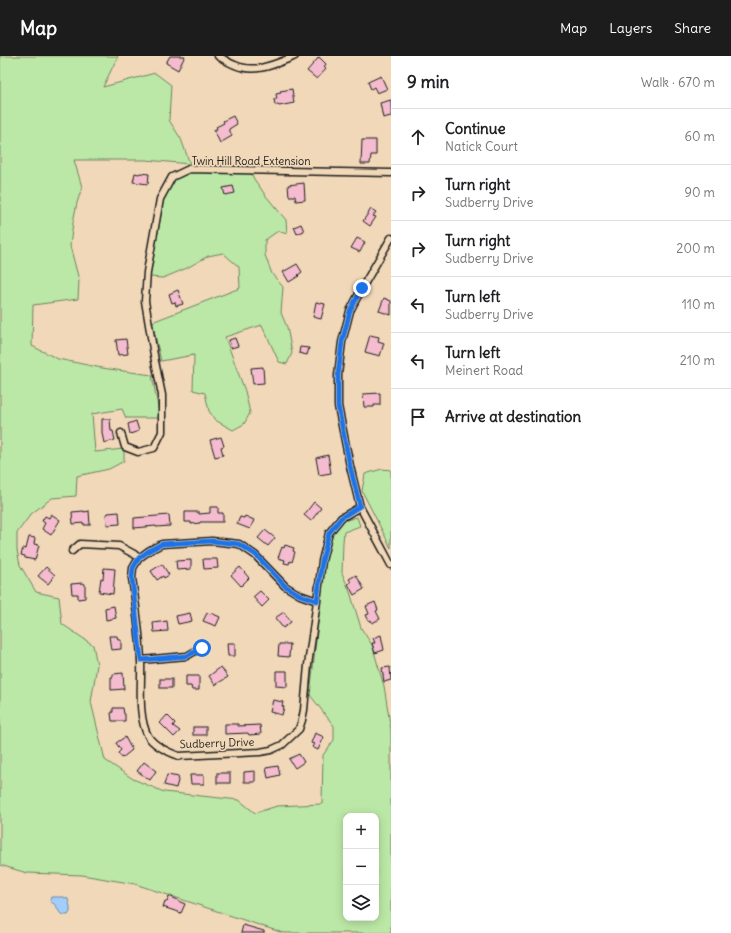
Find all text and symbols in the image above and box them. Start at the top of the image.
text: Map [20,16,57,40]
text: Map [560,19,587,37]
text: Layers [609,19,652,37]
text: Share [674,19,711,37]
text: 9 min [407,71,449,93]
text: Walk · 670 m [641,74,715,91]
text: Continue [445,119,506,138]
icon: ahead [407,126,429,148]
text: 60 m [684,128,715,145]
text: Natick Court [445,138,518,155]
street label: Twin Hill Road Extension [191,154,311,168]
text: Turn right [445,175,510,194]
icon: right [407,182,429,204]
text: 90 m [684,184,715,201]
text: Sudberry Drive [445,194,533,211]
text: Turn right [445,231,510,250]
icon: right [407,238,429,260]
text: 200 m [676,240,715,257]
text: Sudberry Drive [445,250,533,267]
route end [353,279,371,297]
text: Turn left [445,287,500,306]
icon: left [407,294,429,316]
text: 110 m [682,296,715,313]
text: Sudberry Drive [445,306,533,323]
text: Turn left [445,343,500,362]
icon: left [407,350,429,372]
text: 210 m [680,352,715,369]
text: Meinert Road [445,362,523,379]
icon: arrive [407,406,429,428]
text: Arrive at destination [445,407,581,426]
route start [193,639,211,657]
street label: Sudberry Drive [179,735,255,751]
map controls [343,813,379,921]
button: + [343,813,379,849]
button: − [343,849,379,885]
button: layers [343,885,379,921]

